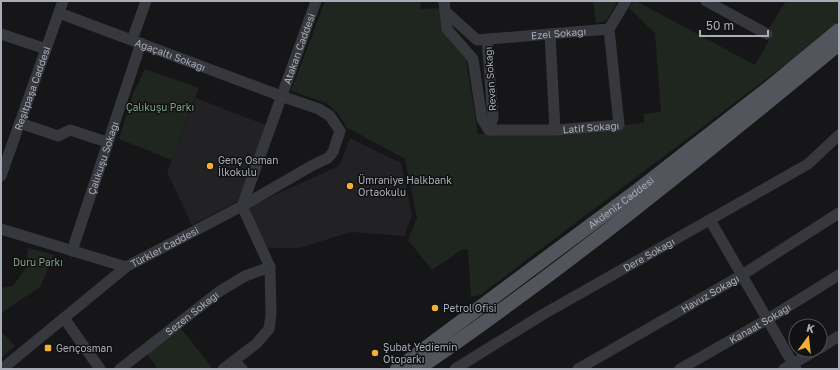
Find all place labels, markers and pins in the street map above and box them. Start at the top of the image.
place label: Genç Osman İlkokulu [218,154,278,178]
marker: Genç Osman İlkokulu [205,161,215,171]
place label: Ümraniye Halkbank Ortaokulu [358,173,452,198]
marker: Ümraniye Halkbank Ortaokulu [345,181,355,191]
place label: Petrol Ofisi [443,302,496,314]
marker: Petrol Ofisi [430,303,440,313]
place label: Şubat Yediemin Otoparkı [383,341,457,365]
place label: Gençosman [56,342,112,354]
marker: Gençosman [43,343,53,353]
marker: Şubat Yediemin Otoparkı [370,348,380,358]

